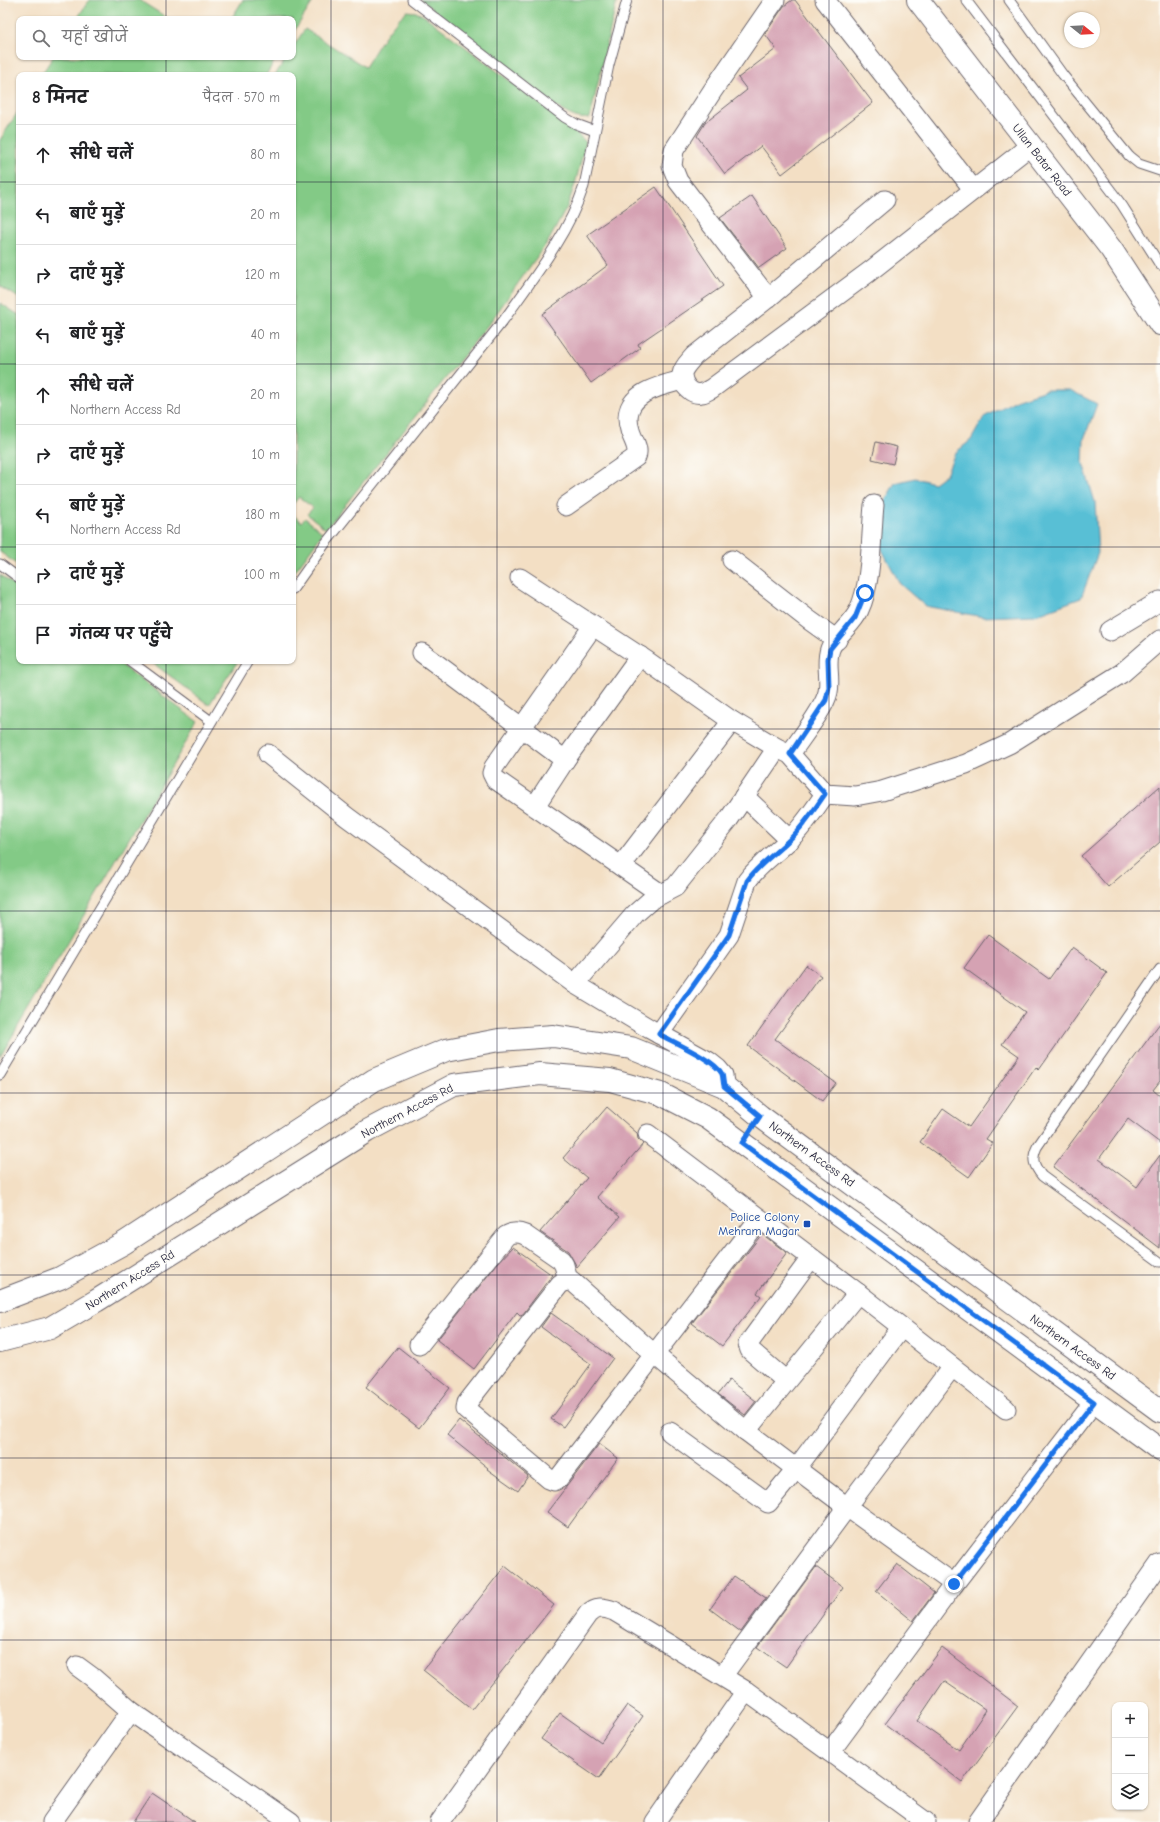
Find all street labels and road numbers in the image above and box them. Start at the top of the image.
street label: Ullan Batar Road [1009,121,1075,199]
street label: Northern Access Rd [359,1081,455,1141]
street label: Northern Access Rd [767,1118,857,1190]
street label: Northern Access Rd [83,1247,177,1313]
street label: Northern Access Rd [1028,1311,1118,1383]

